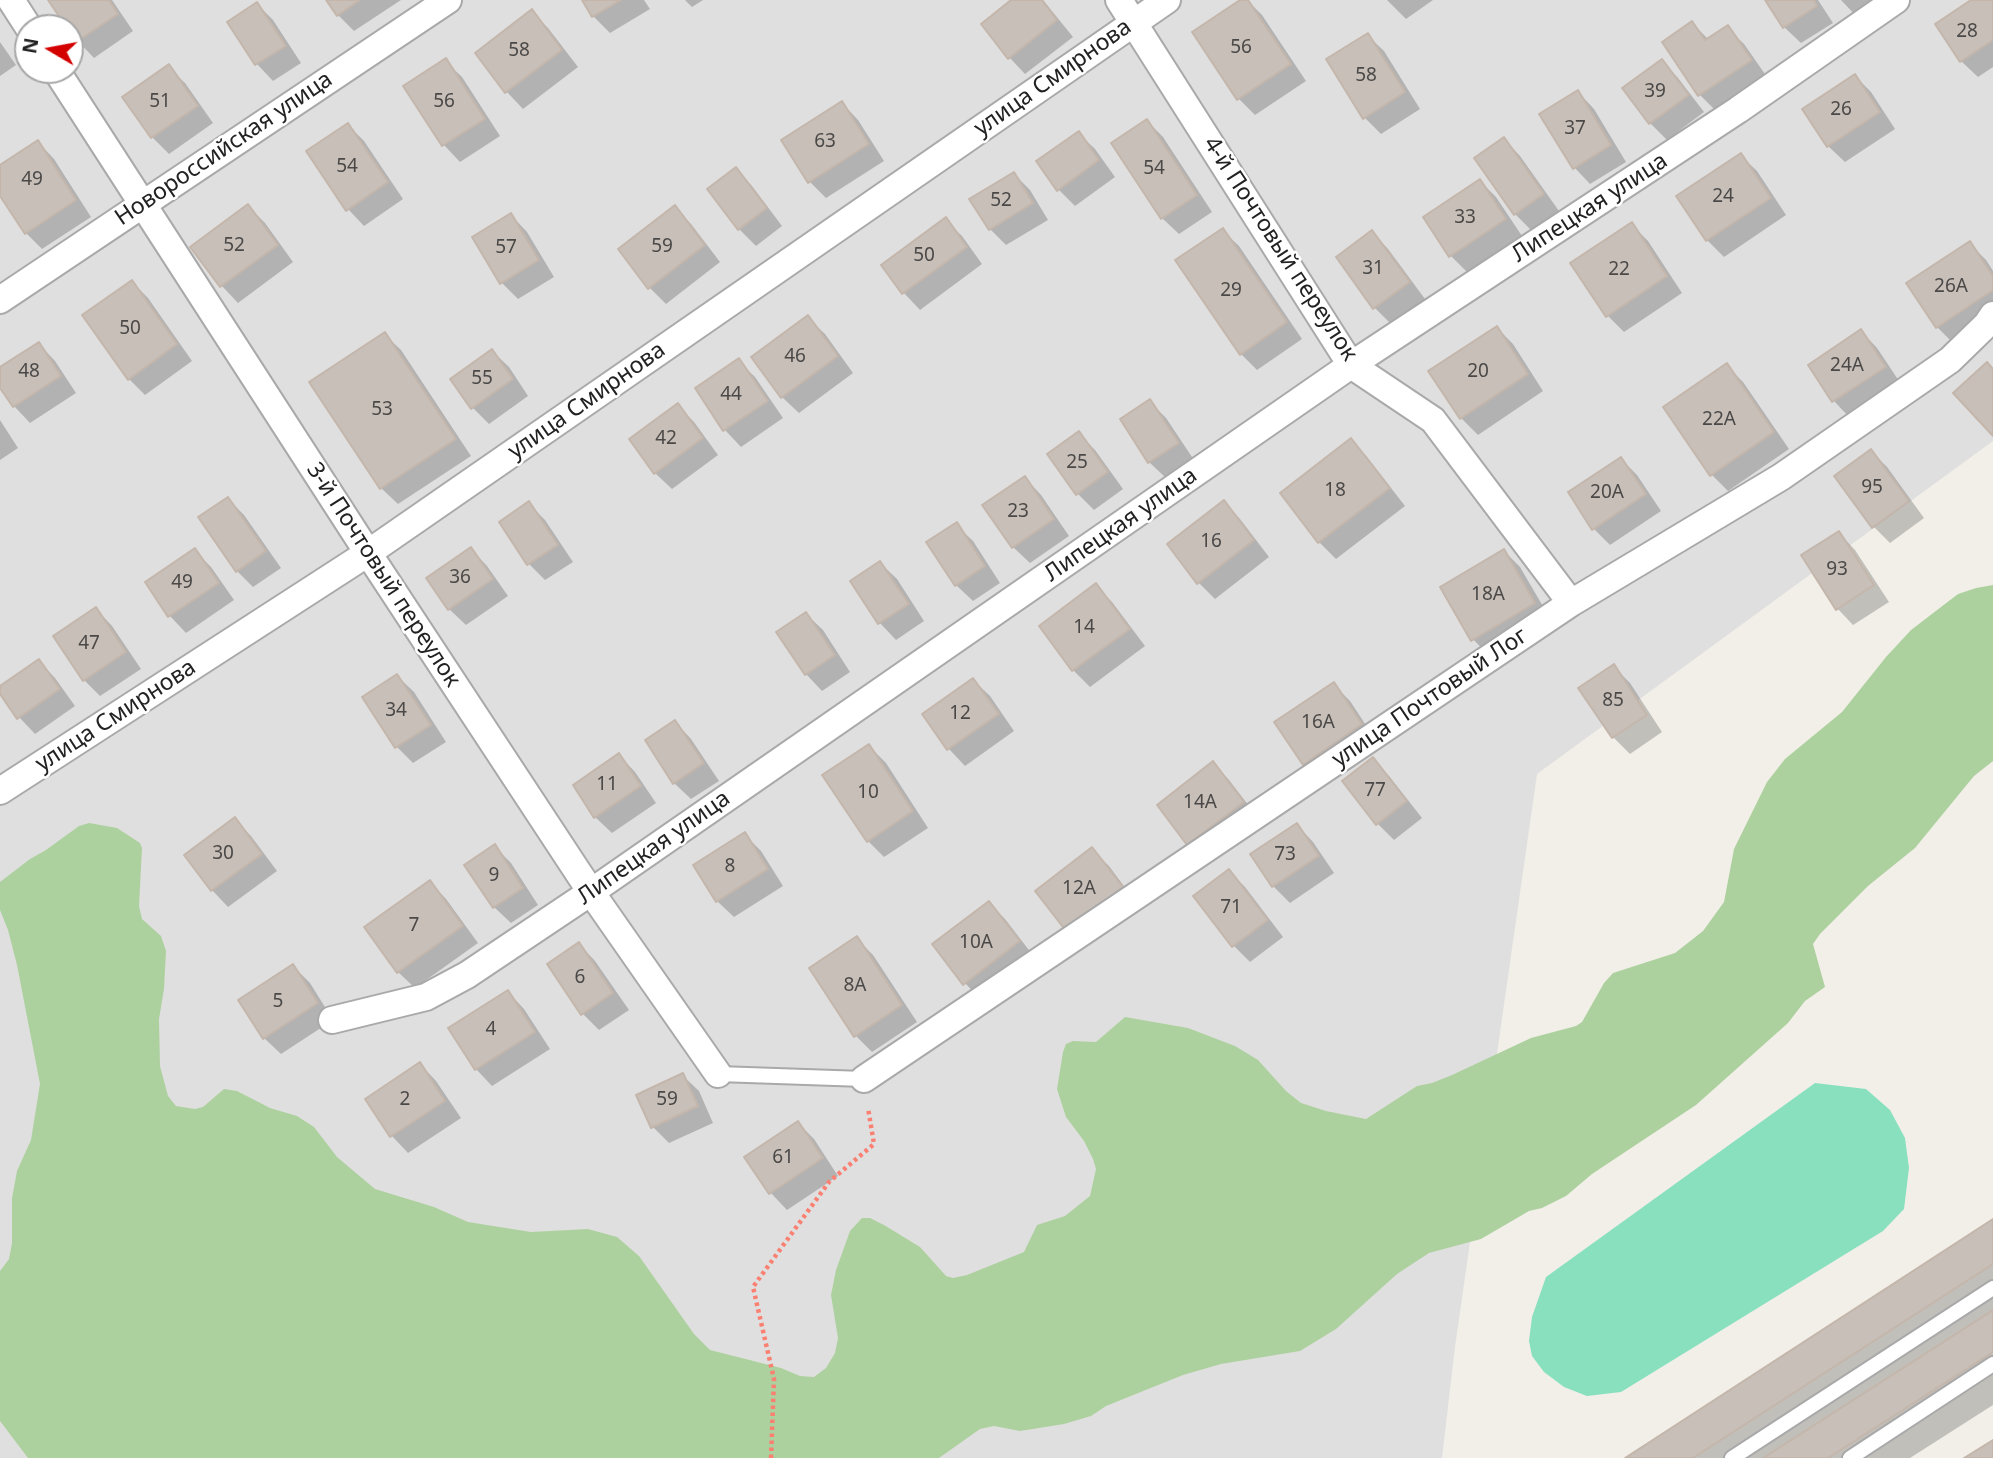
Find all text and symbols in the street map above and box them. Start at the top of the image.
north arrow [14,14,84,84]
street label: улица Смирнова [969,14,1137,142]
house number: 28 [1956,21,1978,43]
text: N [16,36,44,56]
house number: 56 [1230,37,1252,59]
house number: 58 [508,40,530,62]
house number: 58 [1355,65,1377,87]
street label: Новороссийская улица [110,66,338,232]
house number: 39 [1644,81,1666,103]
house number: 51 [149,91,171,113]
house number: 56 [433,91,455,113]
house number: 26 [1830,99,1852,121]
house number: 37 [1564,118,1586,140]
house number: 63 [814,131,836,153]
street label: 4-й Почтовый переулок [1197,132,1363,366]
street label: Липецкая улица [1507,147,1673,269]
house number: 54 [336,156,358,178]
house number: 54 [1143,158,1165,180]
house number: 49 [21,169,43,191]
house number: 24 [1712,186,1734,208]
house number: 52 [990,190,1012,212]
house number: 33 [1454,207,1476,229]
house number: 52 [223,235,245,257]
house number: 59 [651,236,673,258]
house number: 57 [495,237,517,259]
house number: 50 [913,245,935,267]
house number: 31 [1362,258,1384,280]
house number: 22 [1608,259,1630,281]
house number: 26А [1934,276,1968,298]
house number: 29 [1220,280,1242,302]
house number: 50 [119,318,141,340]
street label: улица Смирнова [503,337,671,465]
house number: 46 [784,346,806,368]
house number: 24А [1830,355,1864,377]
house number: 48 [18,361,40,383]
house number: 20 [1467,361,1489,383]
house number: 55 [471,368,493,390]
house number: 44 [720,384,742,406]
house number: 53 [371,399,393,421]
house number: 22А [1702,409,1736,431]
house number: 42 [655,428,677,450]
house number: 25 [1066,452,1088,474]
street label: 3-й Почтовый переулок [300,458,466,692]
street label: Липецкая улица [1039,462,1203,588]
house number: 95 [1861,477,1883,499]
house number: 18 [1324,480,1346,502]
house number: 20А [1590,482,1624,504]
house number: 23 [1007,501,1029,523]
house number: 16 [1200,531,1222,553]
house number: 93 [1826,559,1848,581]
house number: 36 [449,567,471,589]
house number: 49 [171,572,193,594]
house number: 18А [1471,584,1505,606]
house number: 14 [1073,617,1095,639]
street label: улица Почтовый Лог [1327,622,1533,774]
house number: 47 [78,633,100,655]
street label: улица Смирнова [31,654,201,778]
house number: 85 [1602,690,1624,712]
house number: 34 [385,700,407,722]
house number: 12 [949,703,971,725]
house number: 16А [1301,712,1335,734]
house number: 11 [596,774,618,796]
house number: 77 [1364,780,1386,802]
house number: 10 [857,782,879,804]
street label: Липецкая улица [572,785,736,911]
house number: 14А [1183,792,1217,814]
house number: 30 [212,843,234,865]
house number: 73 [1274,844,1296,866]
house number: 8 [725,856,735,878]
house number: 9 [489,865,499,887]
house number: 12А [1062,878,1096,900]
house number: 71 [1220,897,1242,919]
house number: 7 [409,915,419,937]
house number: 10А [959,932,993,954]
house number: 6 [575,967,585,989]
house number: 8А [844,975,866,997]
house number: 5 [273,991,283,1013]
house number: 4 [486,1019,496,1041]
house number: 2 [400,1089,410,1111]
house number: 59 [656,1089,678,1111]
house number: 61 [772,1147,794,1169]

